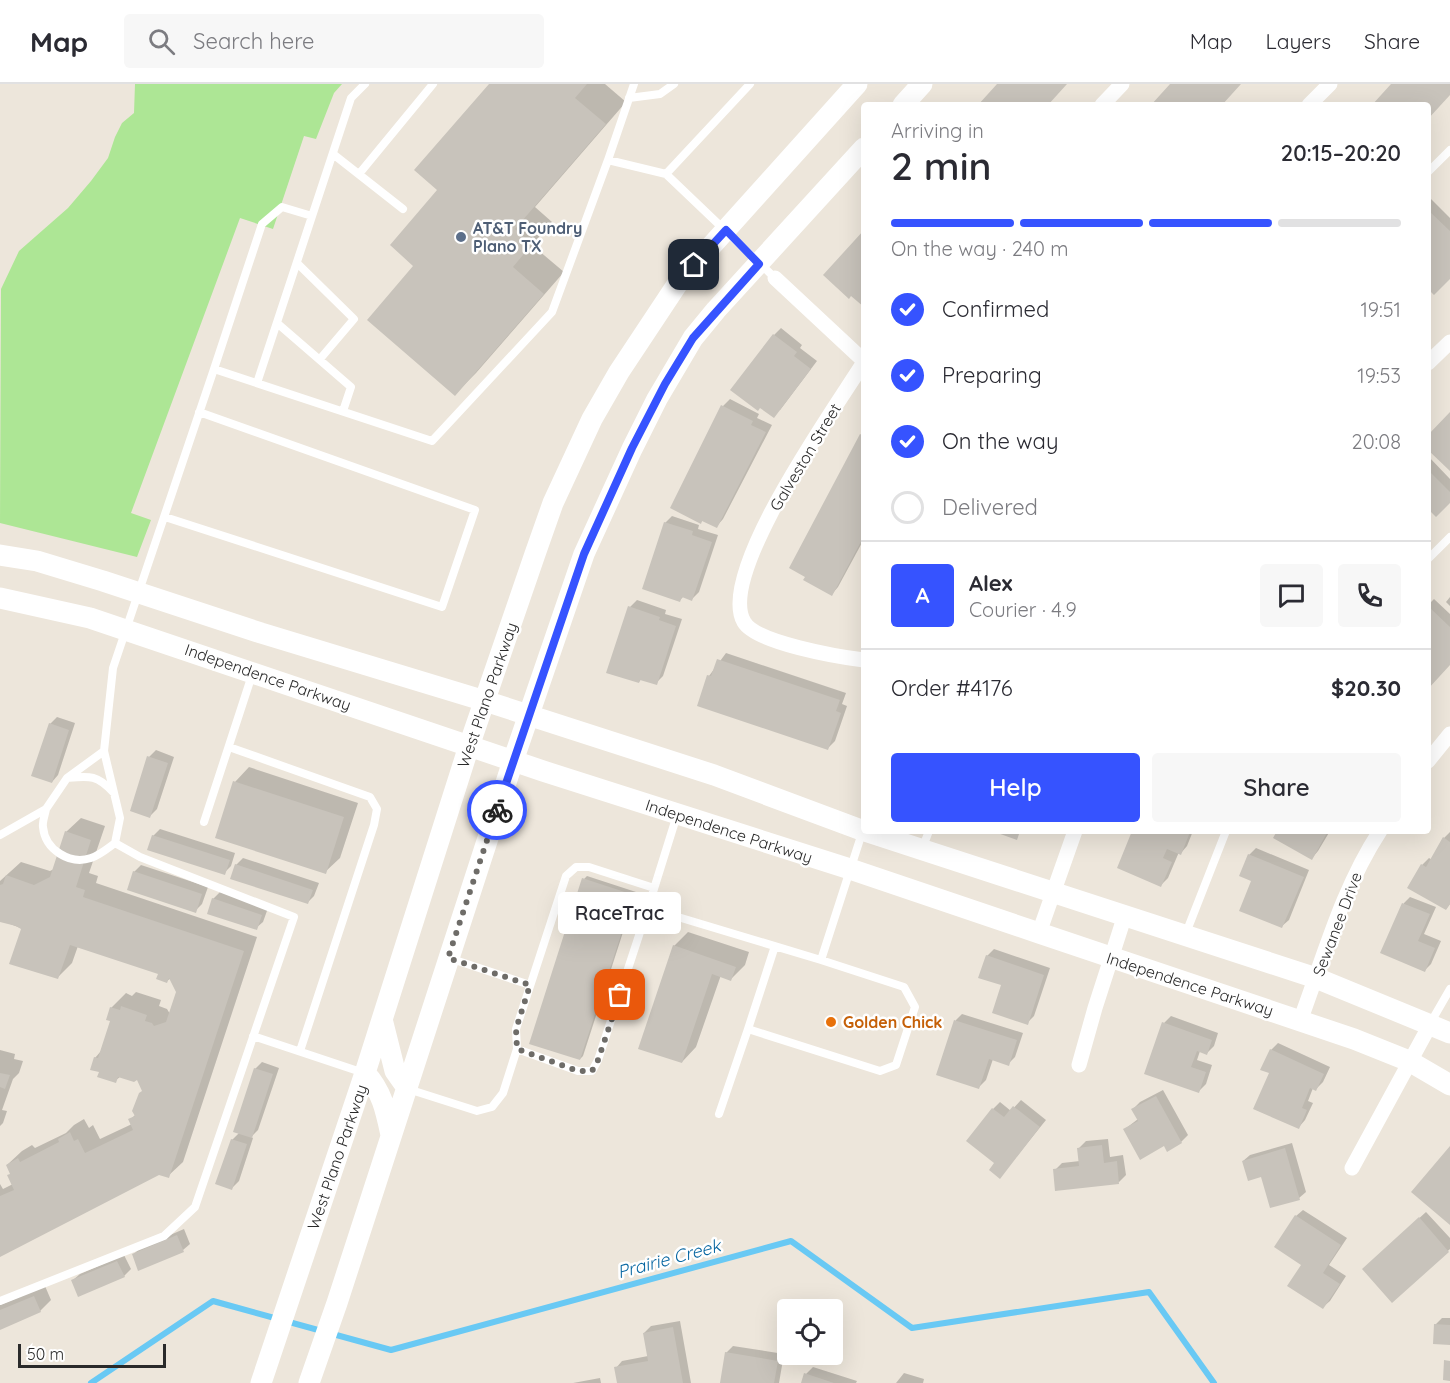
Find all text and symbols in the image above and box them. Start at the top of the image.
search box [124,14,544,68]
text: Map [30,24,88,59]
icon: search [145,25,178,58]
text: Search here [193,27,315,55]
text: Map [1190,28,1233,54]
text: Layers [1266,28,1331,54]
text: Share [1364,28,1420,54]
text: Arriving in [891,118,984,143]
text: 20:15–20:20 [1281,139,1401,167]
text: 2 min [891,141,992,190]
place label: AT&T Foundry Plano TX [473,218,582,256]
marker: AT&T Foundry Plano TX [454,230,468,244]
text: On the way · 240 m [891,236,1069,261]
pin [668,239,719,290]
icon: home [677,248,710,281]
icon: check [891,293,924,326]
text: Confirmed [942,295,1049,323]
text: 19:51 [1360,297,1401,322]
icon: check [891,359,924,392]
text: Preparing [942,361,1042,389]
text: 19:53 [1357,363,1401,388]
street label: Galveston Street [765,400,845,514]
icon: check [891,425,924,458]
text: On the way [942,427,1058,455]
text: 20:08 [1352,429,1401,454]
text: Delivered [942,493,1038,521]
button: chat [1260,564,1323,627]
button: phone [1338,564,1401,627]
text: Alex [969,569,1012,597]
text: A [915,581,930,609]
text: Courier · 4.9 [969,597,1077,622]
street label: West Plano Parkway [453,620,521,770]
street label: Independence Parkway [182,639,354,715]
text: Order #4176 [891,674,1013,702]
text: $20.30 [1331,674,1401,702]
button: Help [891,753,1140,822]
button: Share [1152,753,1401,822]
courier [467,780,527,840]
icon: bike [481,794,514,827]
street label: Independence Parkway [643,795,815,867]
street label: Sewanee Drive [1308,869,1366,979]
callout: RaceTrac [558,893,682,935]
text: RaceTrac [575,900,664,925]
street label: Independence Parkway [1104,948,1276,1020]
pin [594,969,645,1020]
icon: bag [603,978,636,1011]
place label: Golden Chick [843,1012,942,1032]
marker: Golden Chick [824,1015,838,1029]
street label: West Plano Parkway [303,1082,371,1232]
water label: Prairie Creek [615,1233,725,1283]
map controls [777,1299,843,1365]
button: locate [777,1299,843,1365]
scale bar [18,1341,166,1368]
text: 50 m [27,1344,64,1364]

